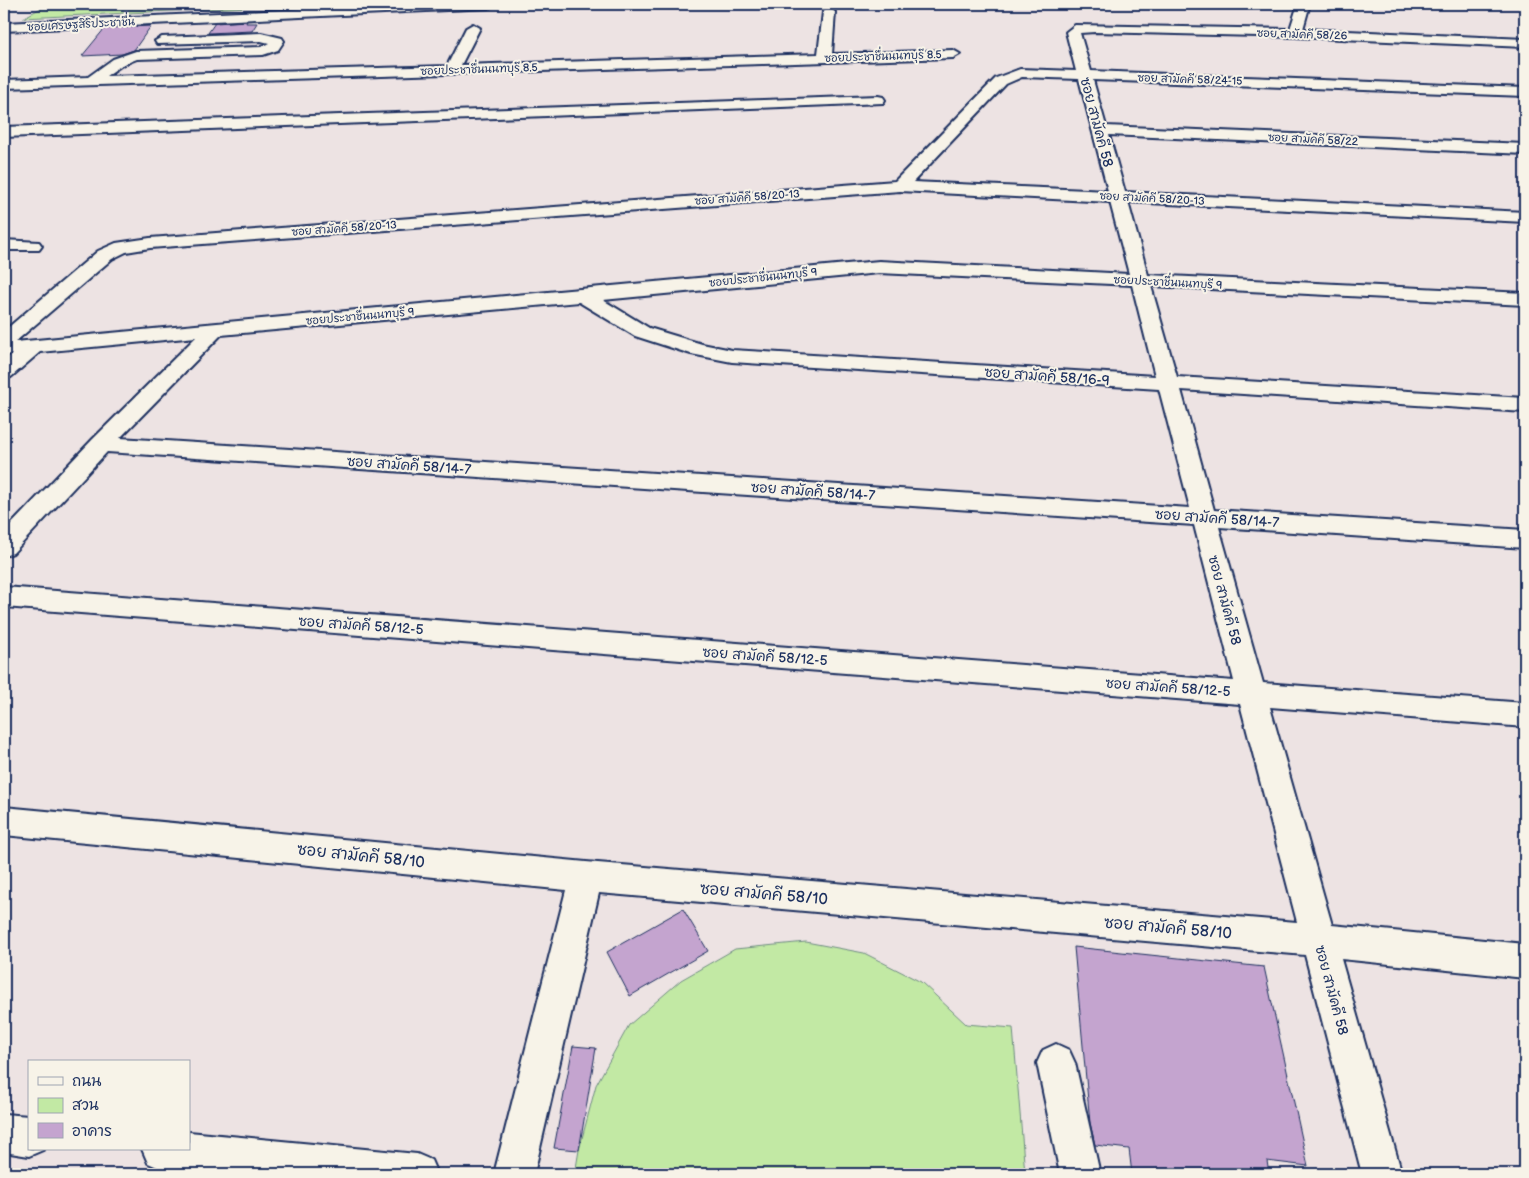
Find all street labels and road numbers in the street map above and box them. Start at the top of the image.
street label: ซอยเศรษฐสิริประชาชื่น [27,10,136,35]
street label: ซอย สามัคคี 58/26 [1256,25,1348,43]
street label: ซอยประชาชื่นนนทบุรี 8.5 [824,43,942,67]
street label: ซอยประชาชื่นนนทบุรี 8.5 [420,56,538,80]
street label: ซอย สามัคคี 58/24-15 [1137,70,1243,88]
street label: ซอย สามัคคี 58 [1076,75,1117,169]
street label: ซอย สามัคคี 58/22 [1267,130,1359,148]
street label: ซอย สามัคคี 58/20-13 [694,186,800,208]
street label: ซอย สามัคคี 58/20-13 [1099,188,1205,208]
street label: ซอย สามัคคี 58/20-13 [291,217,397,239]
street label: ซอยประชาชื่นนนทบุรี 9 [708,260,818,292]
street label: ซอยประชาชื่นนนทบุรี 9 [1113,268,1223,294]
street label: ซอยประชาชื่นนนทบุรี 9 [305,300,415,330]
street label: ซอย สามัคคี 58/16-9 [984,364,1110,389]
street label: ซอย สามัคคี 58/14-7 [346,453,472,478]
street label: ซอย สามัคคี 58/14-7 [750,479,876,504]
street label: ซอย สามัคคี 58/14-7 [1154,506,1280,531]
street label: ซอย สามัคคี 58 [1204,553,1245,647]
street label: ซอย สามัคคี 58/12-5 [298,613,424,638]
street label: ซอย สามัคคี 58/12-5 [702,644,828,669]
street label: ซอย สามัคคี 58/12-5 [1105,675,1231,700]
street label: ซอย สามัคคี 58/10 [296,838,426,873]
street label: ซอย สามัคคี 58/10 [699,877,829,910]
street label: ซอย สามัคคี 58/10 [1103,911,1233,944]
street label: ซอย สามัคคี 58 [1311,943,1352,1037]

